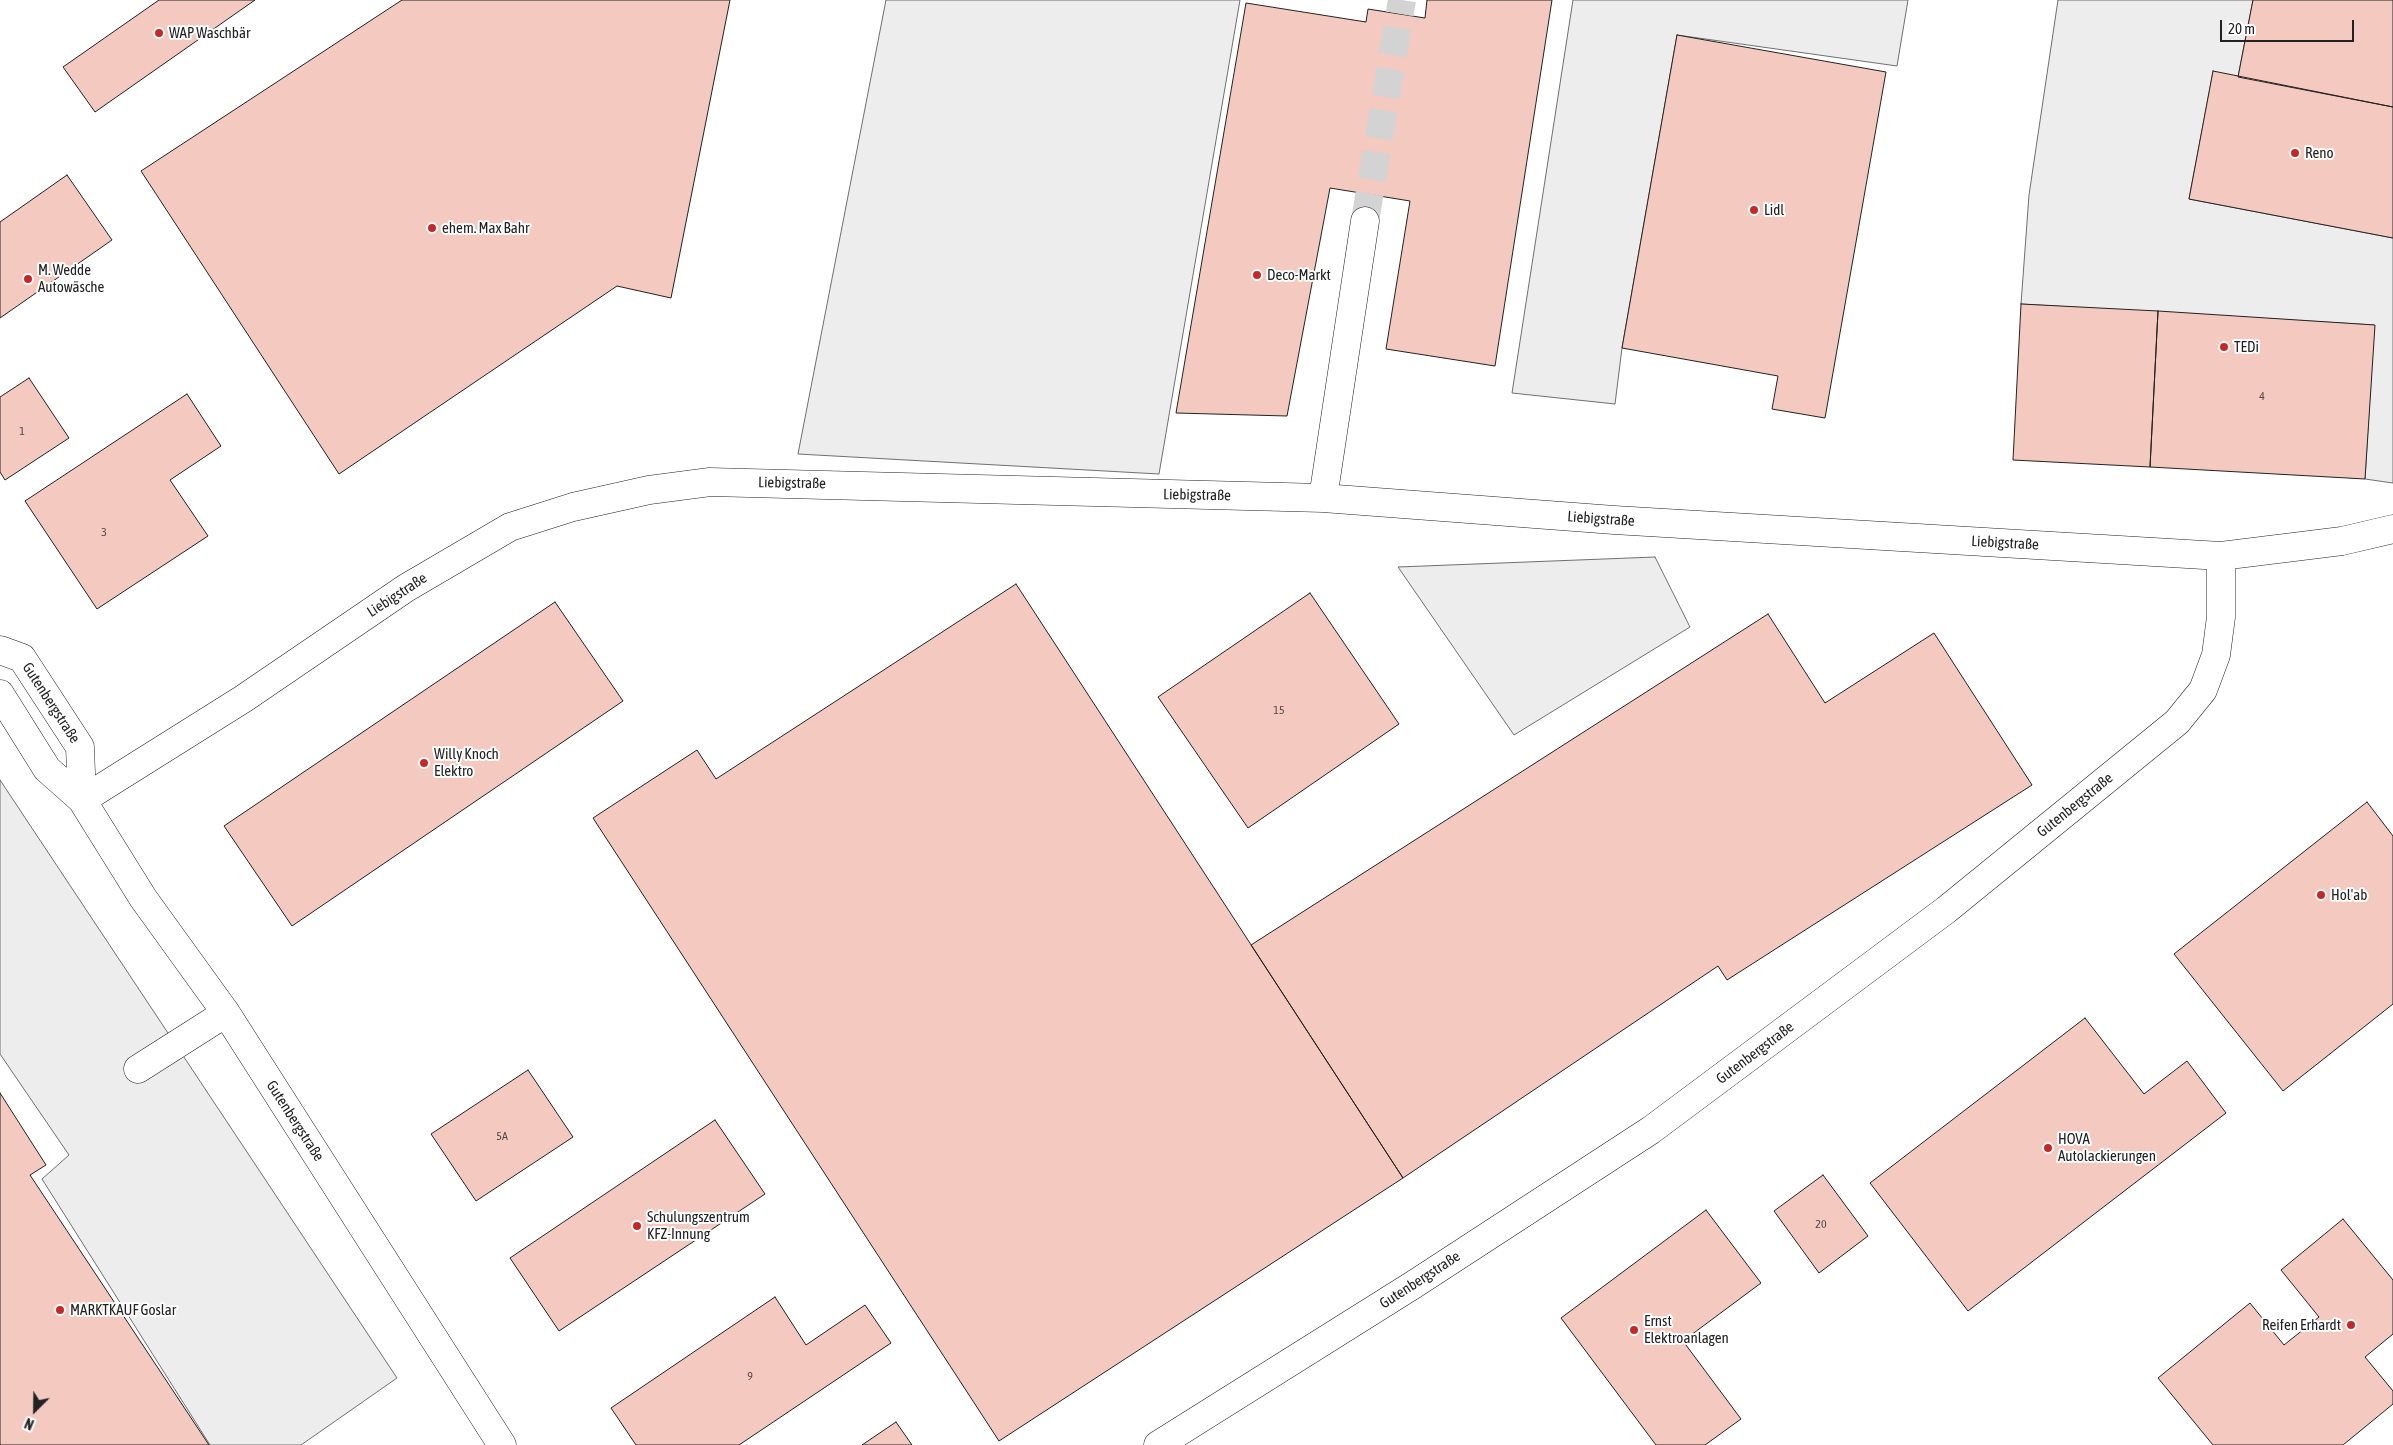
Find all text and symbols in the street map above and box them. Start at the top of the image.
scale bar [2223,10,2357,42]
text: 20 m [2228,20,2255,37]
place label: WAP Waschbär [169,24,250,42]
marker: WAP Waschbär [153,27,165,39]
place label: Reno [2305,144,2334,162]
marker: Reno [2289,147,2301,159]
place label: Lidl [1764,201,1784,219]
marker: Lidl [1748,204,1760,216]
place label: ehem. Max Bahr [442,219,529,237]
marker: ehem. Max Bahr [426,222,438,234]
place label: M. Wedde Autowäsche [38,261,104,296]
place label: Deco-Markt [1267,266,1331,284]
marker: Deco-Markt [1251,269,1263,281]
marker: M. Wedde Autowäsche [22,273,34,285]
place label: TEDi [2234,338,2259,356]
marker: TEDi [2218,341,2230,353]
house number: 4 [2259,389,2265,403]
house number: 1 [19,424,25,438]
street label: Liebigstraße [758,473,826,493]
street label: Liebigstraße [1163,485,1231,505]
street label: Liebigstraße [1567,508,1635,530]
house number: 3 [101,525,107,539]
street label: Liebigstraße [1971,532,2039,554]
street label: Liebigstraße [364,569,430,621]
street label: Gutenbergstraße [18,659,84,747]
house number: 15 [1273,703,1285,717]
place label: Willy Knoch Elektro [434,745,499,780]
marker: Willy Knoch Elektro [418,757,430,769]
street label: Gutenbergstraße [2033,769,2117,841]
place label: Hol'ab [2331,886,2367,904]
marker: Hol'ab [2315,889,2327,901]
street label: Gutenbergstraße [1713,1018,1797,1088]
street label: Gutenbergstraße [262,1077,328,1165]
house number: 5A [496,1129,508,1143]
place label: HOVA Autolackierungen [2058,1130,2156,1165]
marker: HOVA Autolackierungen [2042,1142,2054,1154]
place label: Schulungszentrum KFZ-Innung [647,1208,750,1243]
house number: 20 [1815,1217,1827,1231]
marker: Schulungszentrum KFZ-Innung [631,1220,643,1232]
street label: Gutenbergstraße [1376,1247,1464,1313]
place label: MARKTKAUF Goslar [70,1301,176,1319]
marker: MARKTKAUF Goslar [54,1304,66,1316]
place label: Ernst Elektroanlagen [1644,1312,1729,1347]
place label: Reifen Erhardt [2262,1316,2341,1334]
marker: Reifen Erhardt [2345,1319,2357,1331]
marker: Ernst Elektroanlagen [1628,1324,1640,1336]
house number: 9 [747,1369,753,1383]
north arrow [10,1385,60,1435]
text: N [22,1415,36,1433]

